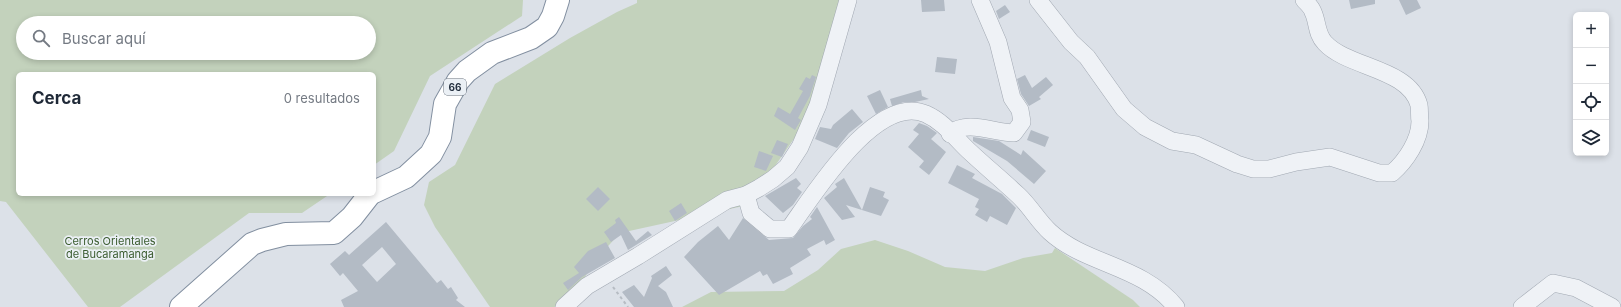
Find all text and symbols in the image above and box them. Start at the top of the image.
map controls [1573,12,1609,156]
button: + [1573,12,1609,48]
search box [16,16,376,60]
icon: search [30,27,52,49]
text: Buscar aquí [62,29,146,48]
button: − [1573,48,1609,84]
road number: 66 [444,79,466,95]
button: locate [1573,84,1609,120]
text: Cerca [32,88,81,108]
text: 0 resultados [284,90,360,106]
button: layers [1573,120,1609,156]
park label: Cerros Orientales de Bucaramanga [64,234,156,261]

